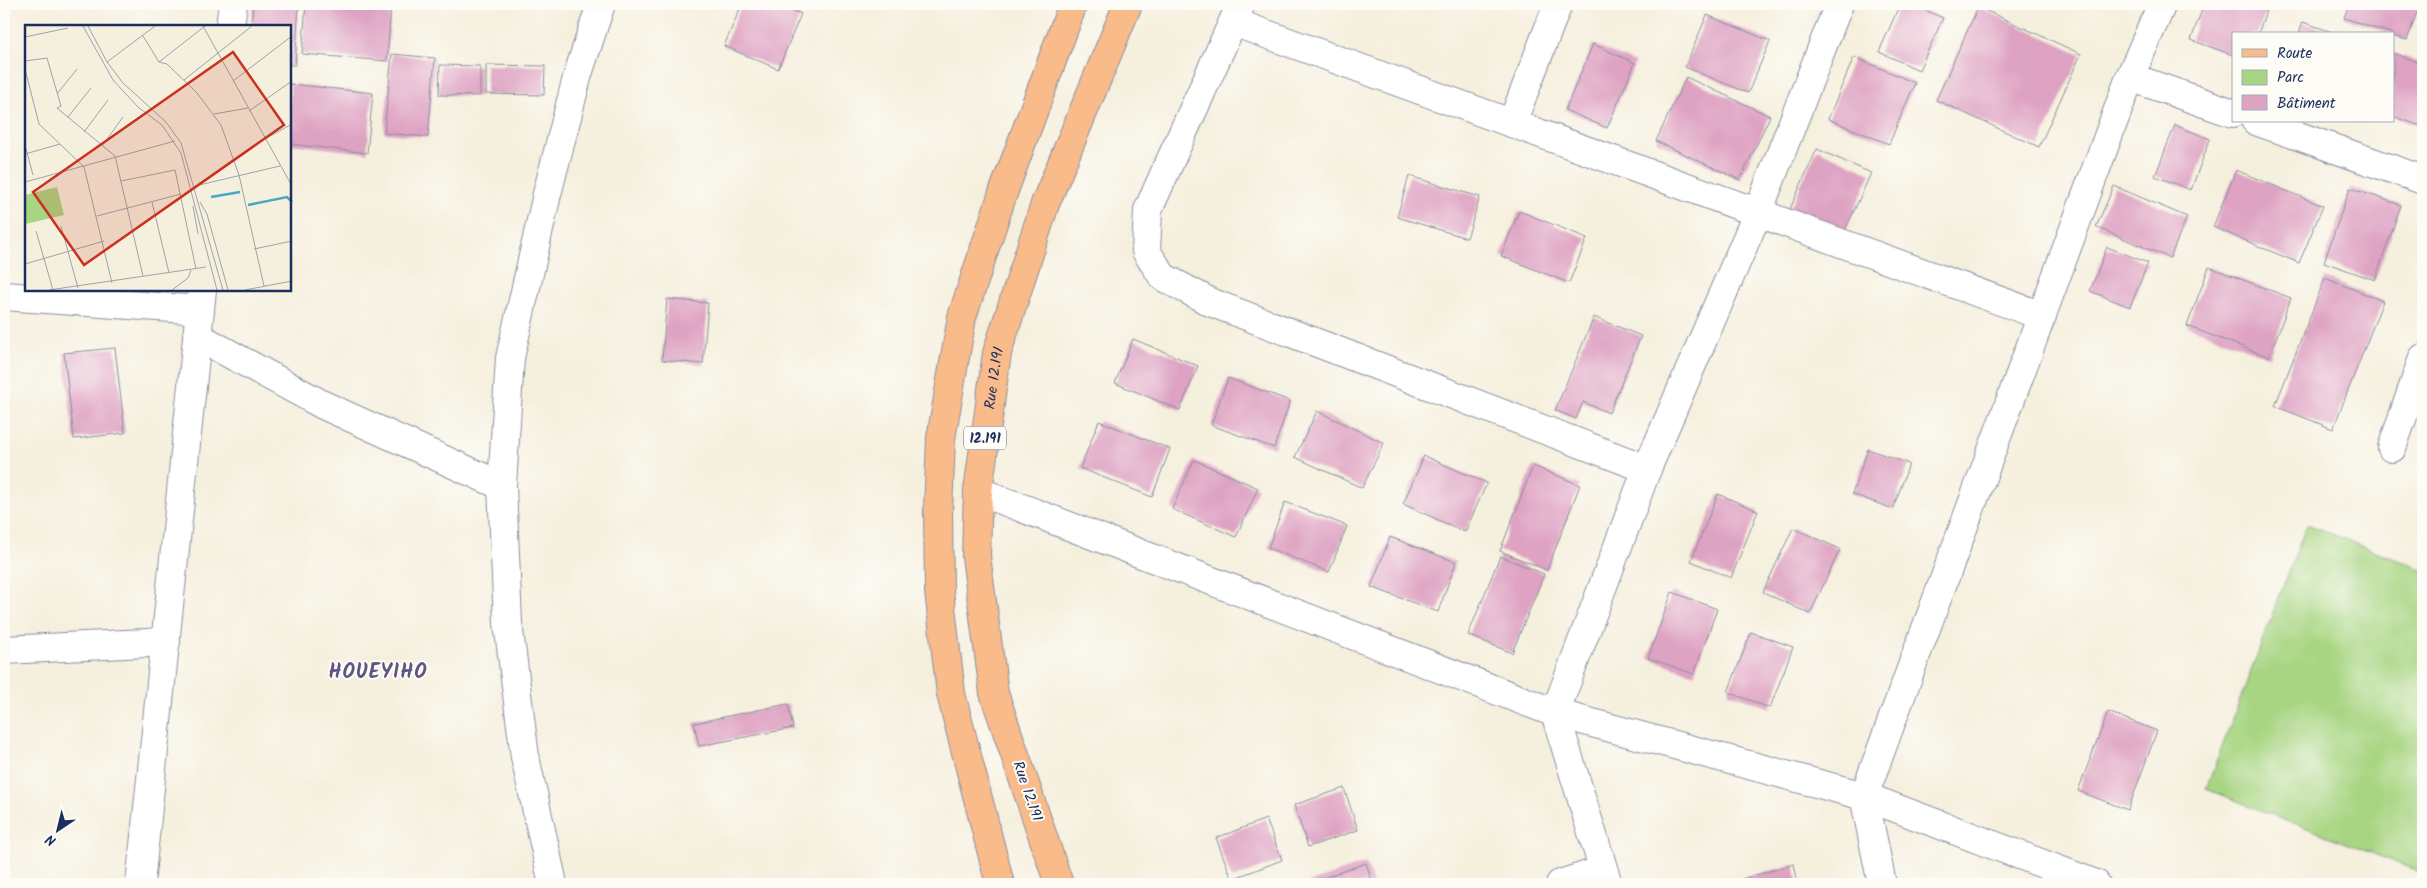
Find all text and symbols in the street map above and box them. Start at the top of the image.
inset map [25,25,291,291]
legend [2232,32,2394,122]
text: Route [2277,42,2313,66]
text: Parc [2277,66,2304,90]
text: Bâtiment [2277,92,2336,116]
street label: Rue 12.191 [978,344,1011,411]
road number: 12.191 [964,426,1006,449]
district label: HOUEYIHO [328,657,428,689]
street label: Rue 12.191 [1006,758,1049,825]
north arrow [32,806,82,856]
text: N [41,828,61,851]

